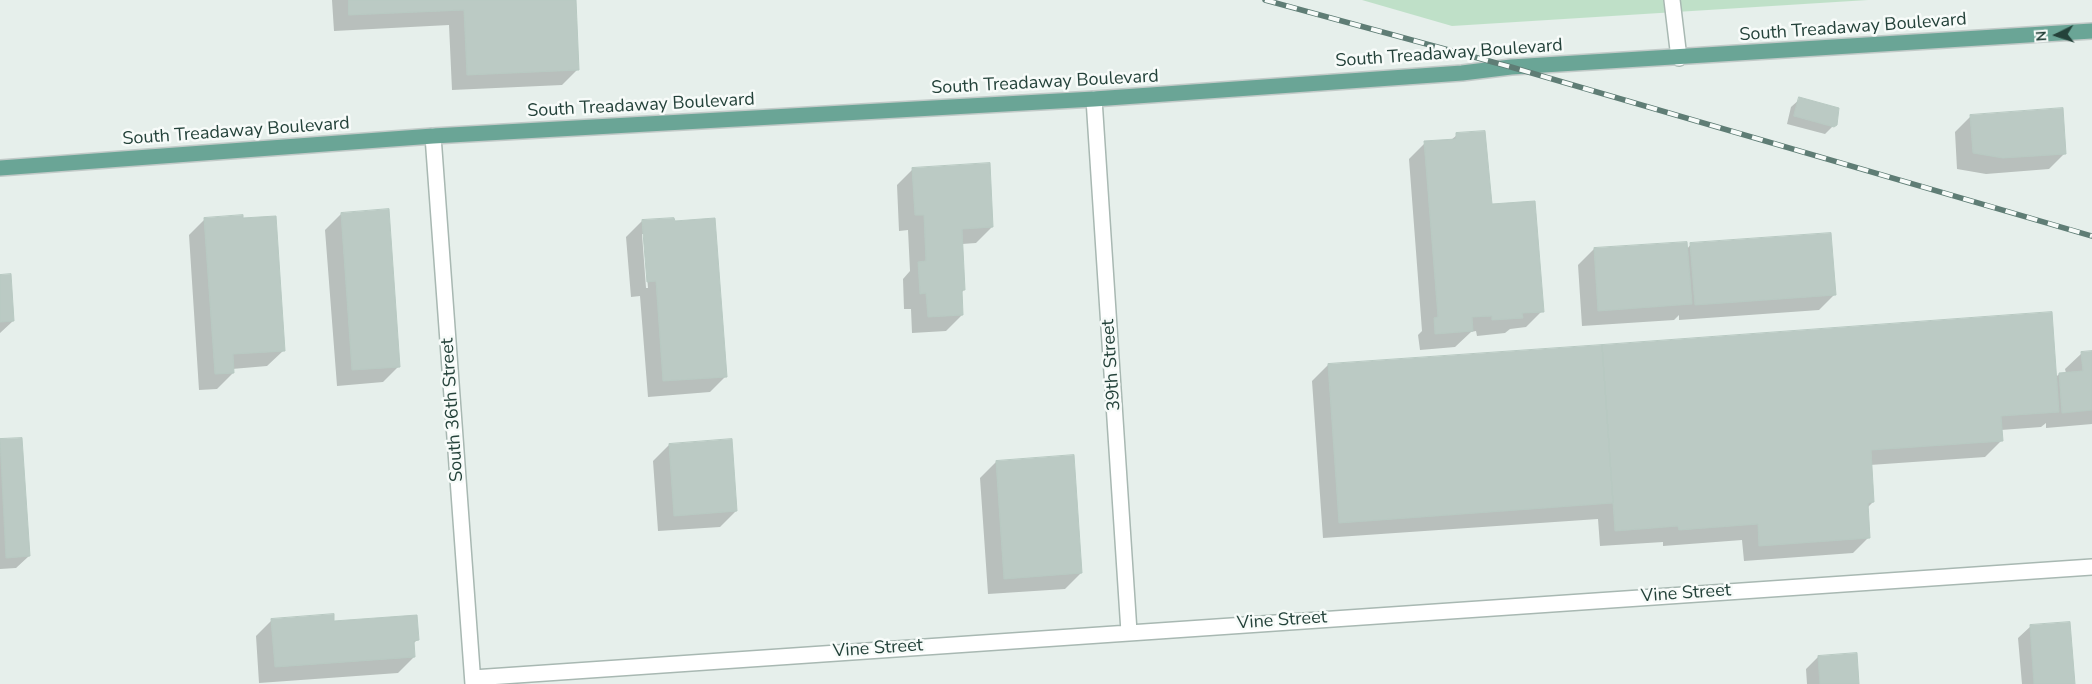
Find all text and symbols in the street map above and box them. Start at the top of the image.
street label: South Treadaway Boulevard [1739,9,1967,47]
north arrow [2032,10,2082,60]
text: N [2032,30,2051,42]
street label: South Treadaway Boulevard [1335,35,1563,73]
street label: South Treadaway Boulevard [931,66,1159,100]
street label: South Treadaway Boulevard [527,89,755,123]
street label: South Treadaway Boulevard [122,113,350,151]
street label: 39th Street [1098,318,1126,412]
street label: South 36th Street [437,337,469,483]
street label: Vine Street [1640,580,1732,608]
street label: Vine Street [1236,607,1328,635]
street label: Vine Street [832,635,924,663]

